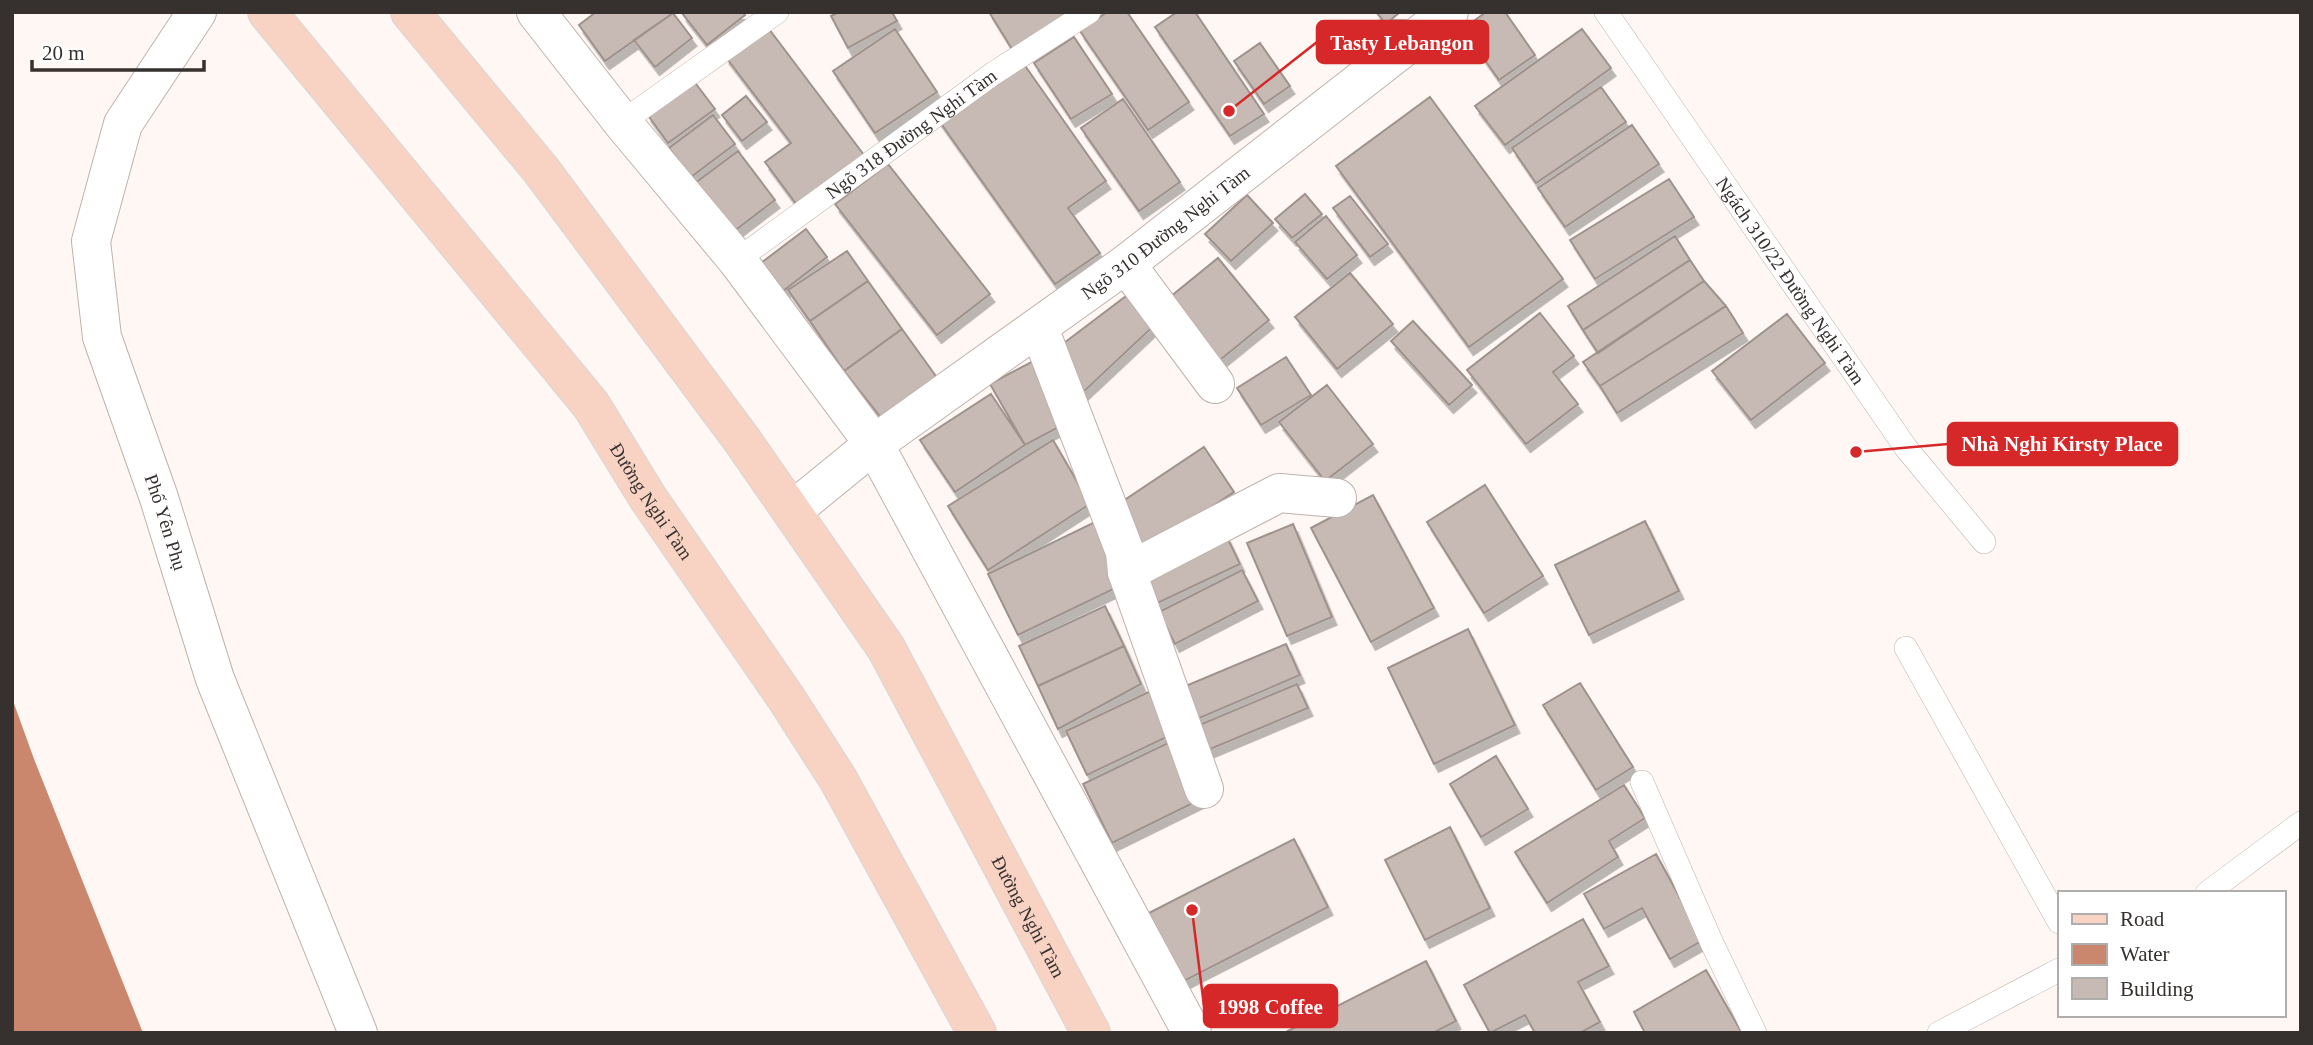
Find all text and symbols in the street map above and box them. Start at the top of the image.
callout: Tasty Lebangon [1317,21,1488,63]
scale bar [32,28,203,72]
text: Tasty Lebangon [1330,31,1474,55]
text: 20 m [42,41,85,65]
street label: Ngõ 318 Đường Nghi Tàm [821,64,1000,203]
street label: Ngõ 310 Đường Nghi Tàm [1077,161,1254,303]
street label: Ngách 310/22 Đường Nghi Tàm [1712,173,1870,388]
callout: Nhà Nghỉ Kirsty Place [1948,423,2177,465]
text: Nhà Nghỉ Kirsty Place [1961,432,2163,456]
street label: Đường Nghi Tàm [606,439,698,564]
street label: Phố Yên Phụ [141,471,191,573]
street label: Đường Nghi Tàm [988,852,1070,981]
legend [2058,891,2285,1017]
text: Road [2120,907,2165,931]
text: Water [2120,942,2170,966]
text: Building [2120,977,2194,1001]
callout: 1998 Coffee [1204,985,1337,1027]
text: 1998 Coffee [1217,995,1323,1019]

